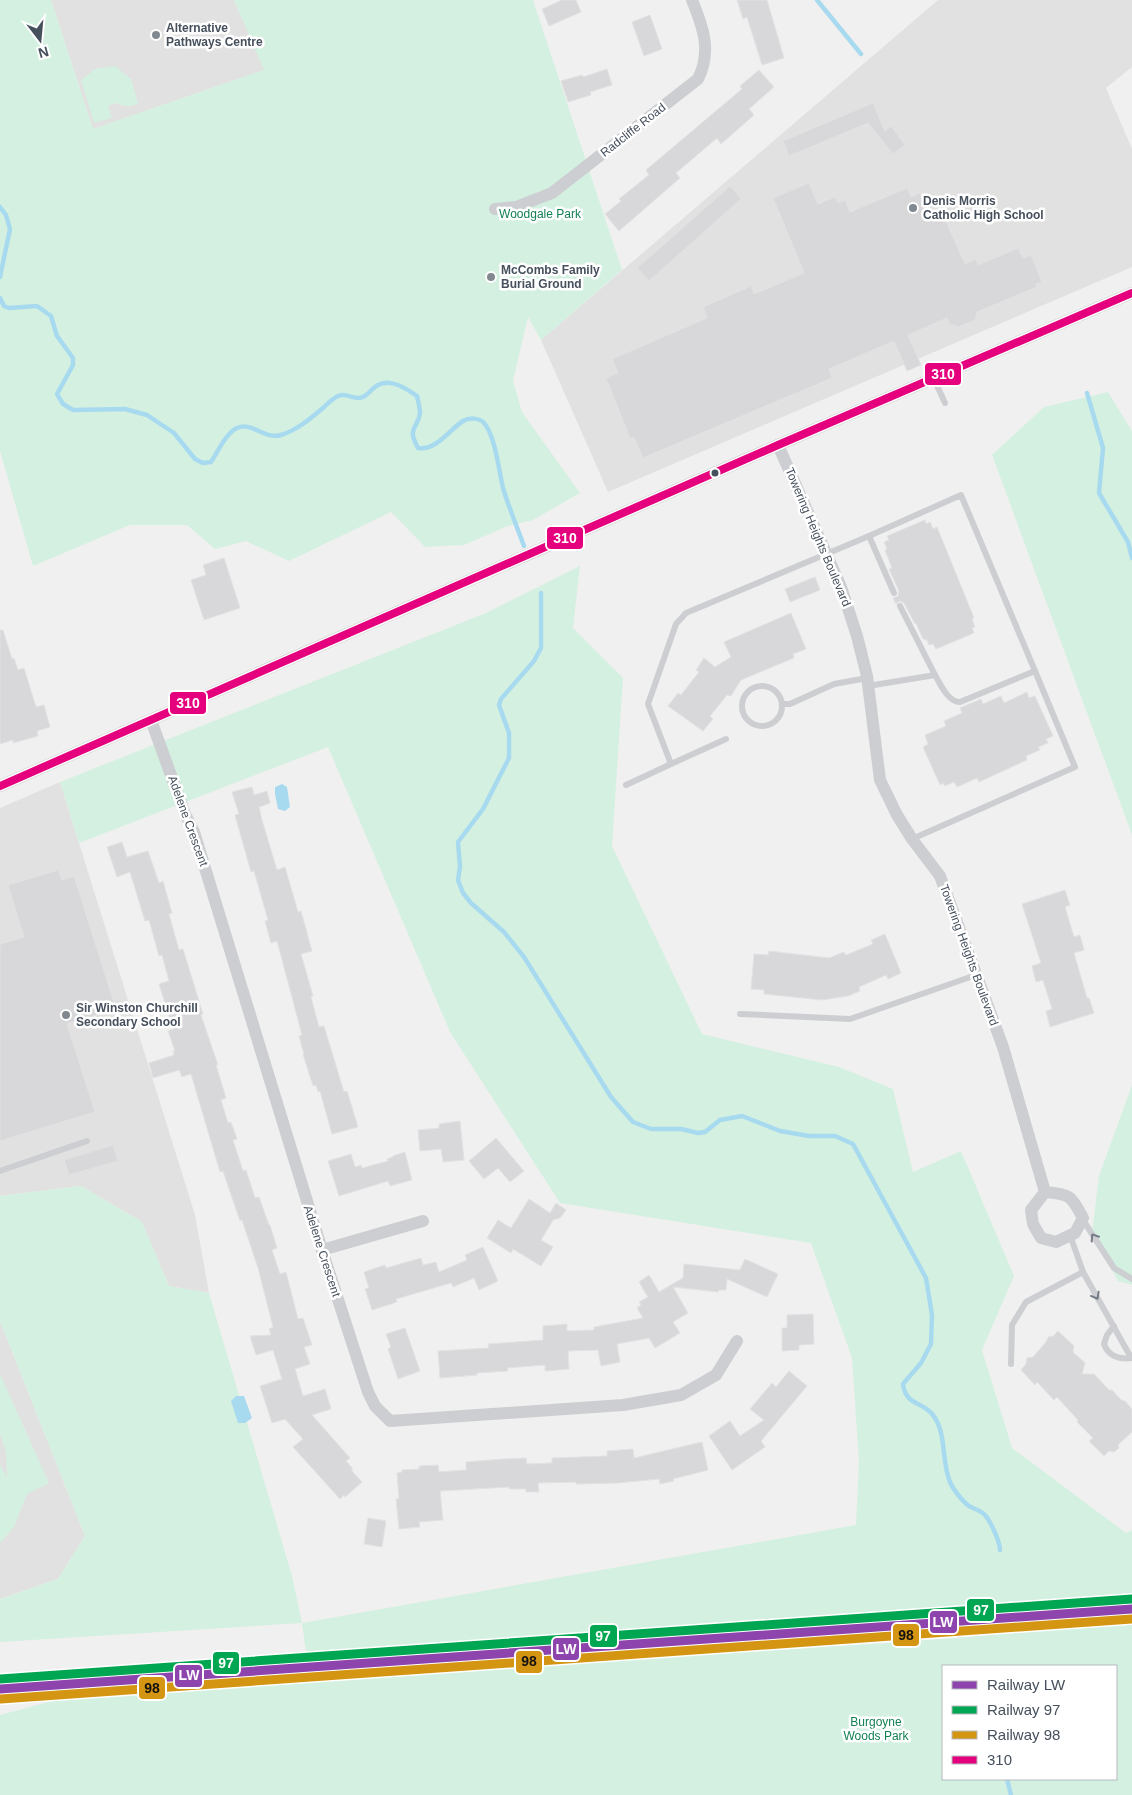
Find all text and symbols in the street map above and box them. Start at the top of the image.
north arrow [15,15,65,65]
place label: Alternative Pathways Centre [166,21,263,49]
marker: Alternative Pathways Centre [150,29,162,41]
text: N [37,43,51,62]
street label: Radcliffe Road [598,100,668,160]
place label: Denis Morris Catholic High School [923,194,1044,222]
marker: Denis Morris Catholic High School [907,202,919,214]
park label: Woodgale Park [499,207,582,221]
place label: McCombs Family Burial Ground [501,263,600,291]
marker: McCombs Family Burial Ground [485,271,497,283]
line badge: 310 [924,362,962,386]
text: 310 [931,366,955,382]
street label: Towering Heights Boulevard [782,465,854,609]
unlabelled marker [710,468,720,478]
line badge: 310 [546,526,584,550]
text: 310 [553,530,577,546]
line badge: 310 [169,691,207,715]
text: 310 [176,695,200,711]
street label: Adelene Crescent [165,774,211,869]
street label: Towering Heights Boulevard [937,882,1001,1028]
place label: Sir Winston Churchill Secondary School [76,1001,198,1029]
marker: Sir Winston Churchill Secondary School [60,1009,72,1021]
street label: Adelene Crescent [301,1203,344,1299]
one-way arrow [1091,1234,1101,1243]
one-way arrow [1090,1290,1100,1299]
line badge: 97 [966,1598,995,1622]
text: 97 [973,1602,989,1618]
line badge: LW [929,1610,958,1634]
text: LW [933,1614,954,1630]
line badge: 98 [892,1623,920,1647]
line badge: 97 [589,1624,618,1648]
text: 98 [898,1627,914,1643]
text: 97 [595,1628,611,1644]
line badge: LW [552,1637,580,1661]
text: LW [556,1641,577,1657]
line badge: 98 [515,1650,543,1674]
line badge: 97 [212,1651,240,1675]
text: 98 [521,1653,537,1669]
text: 97 [218,1655,234,1671]
line badge: LW [174,1664,203,1688]
legend [942,1665,1117,1780]
text: LW [179,1667,200,1683]
line badge: 98 [138,1676,166,1700]
text: Railway LW [987,1676,1066,1693]
text: 98 [144,1680,160,1696]
text: Railway 97 [987,1701,1060,1718]
park label: Burgoyne Woods Park [843,1715,910,1743]
text: Railway 98 [987,1726,1060,1743]
text: 310 [987,1751,1012,1768]

